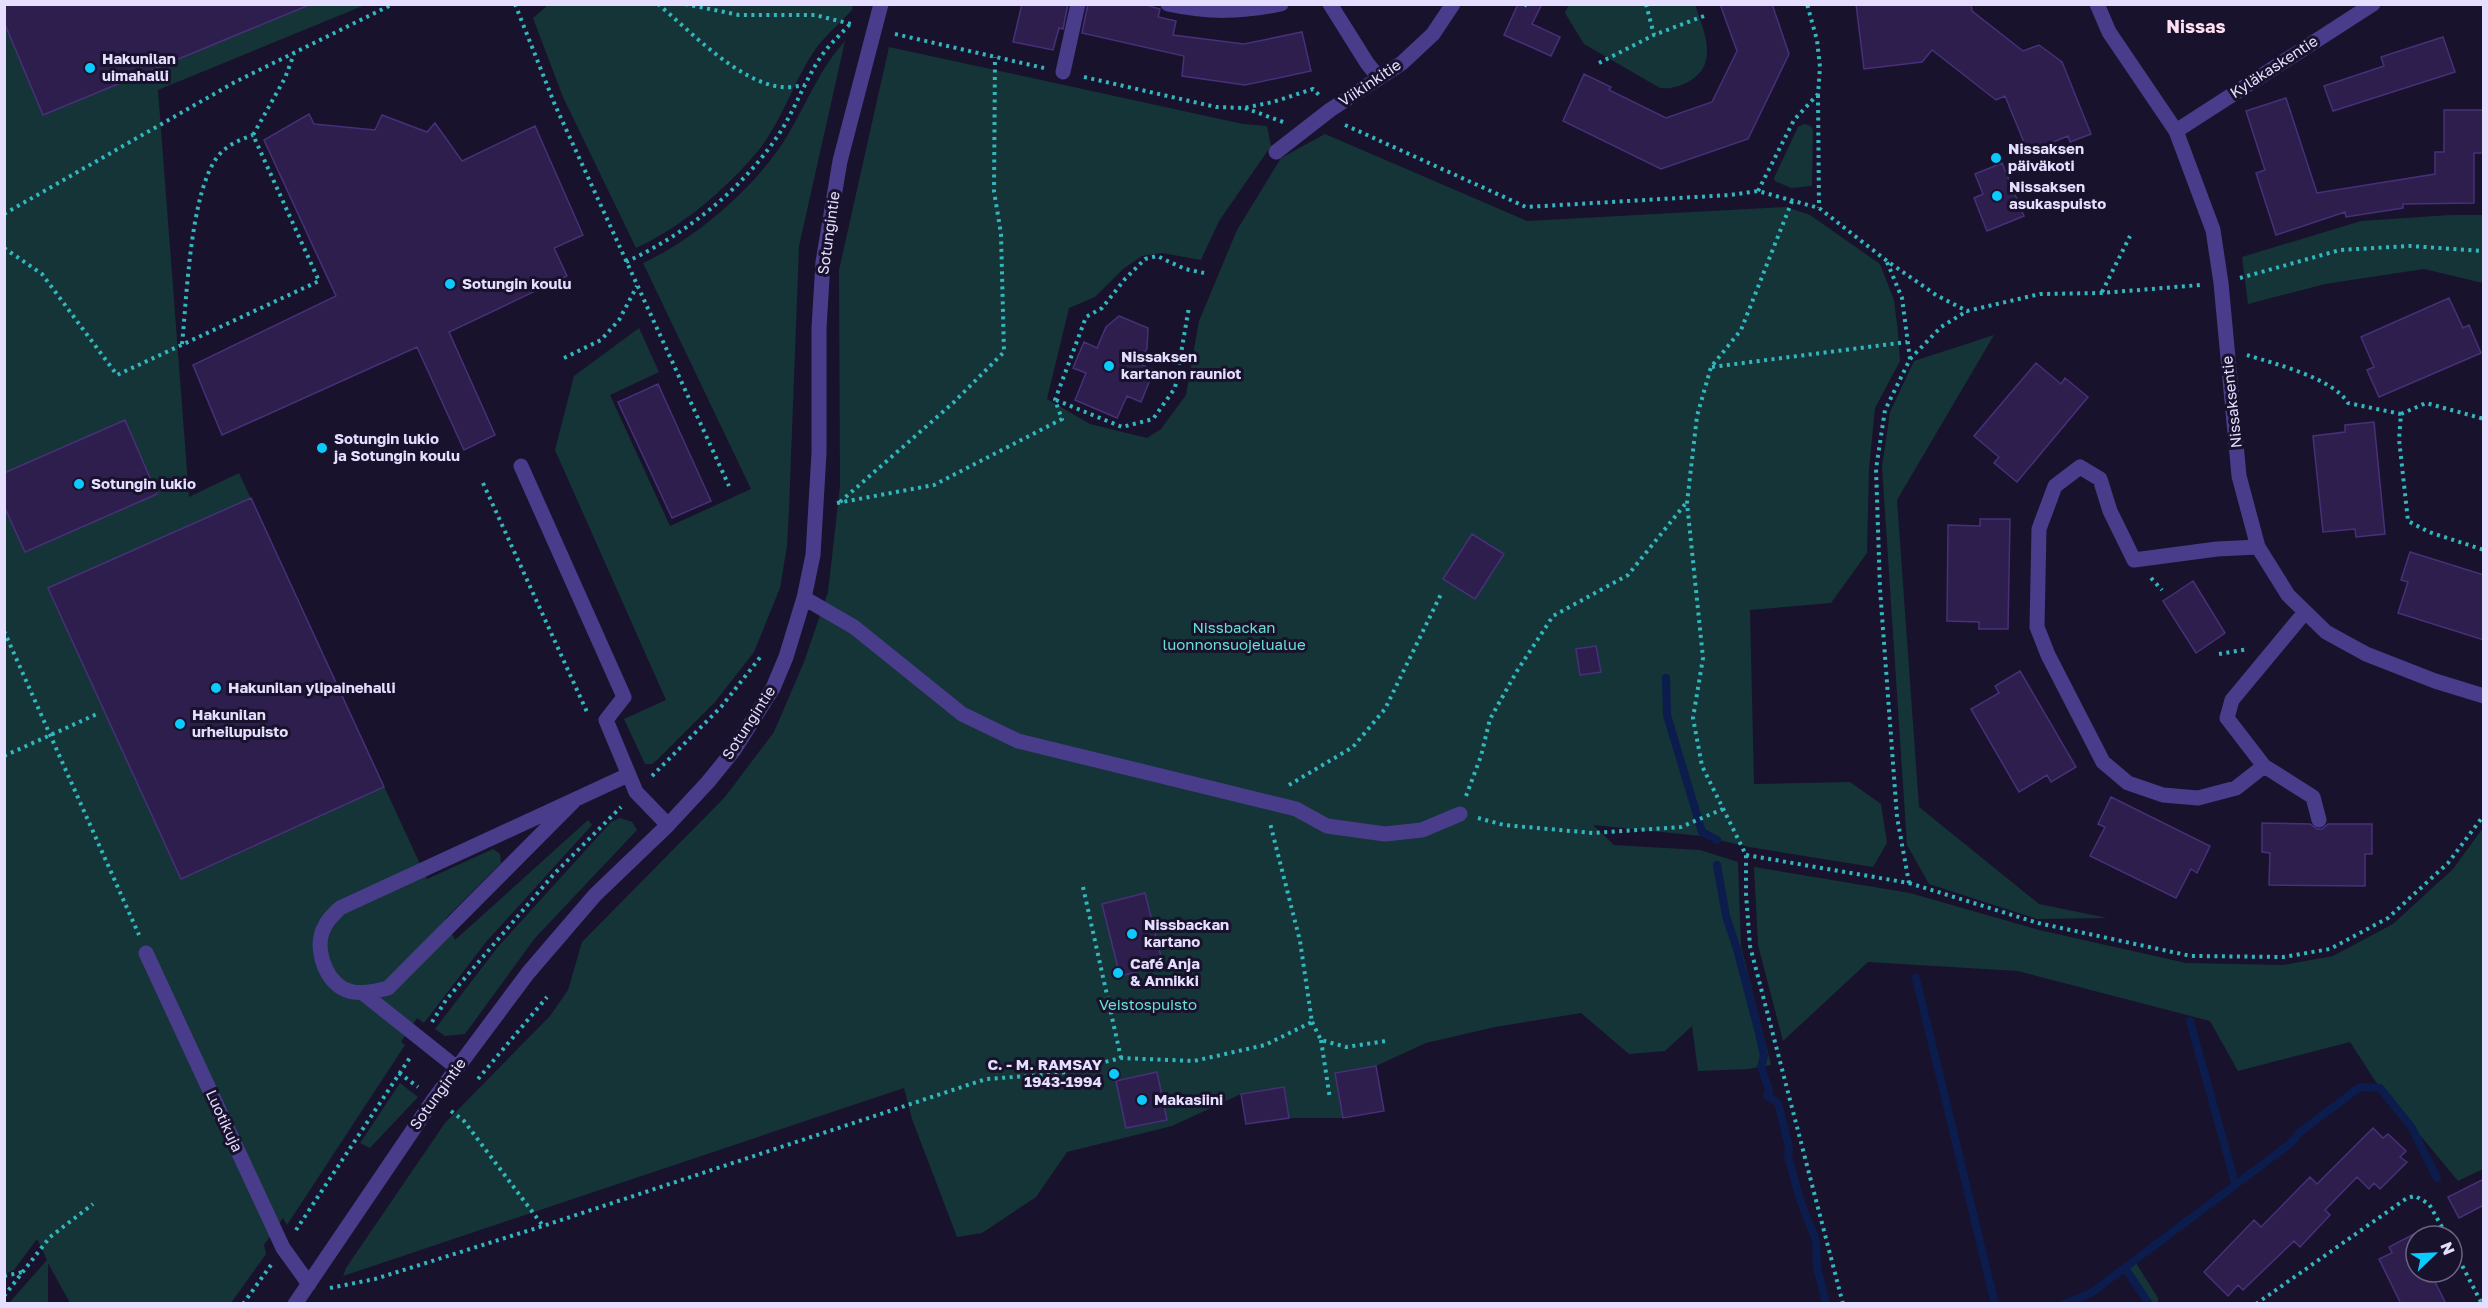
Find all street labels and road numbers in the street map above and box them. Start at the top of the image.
street label: Kyläkaskentie [2226,31,2321,101]
street label: Viikinkitie [1335,55,1404,109]
street label: Sotungintie [813,190,843,276]
street label: Nissaksentie [2217,355,2245,449]
street label: Sotungintie [718,682,779,763]
street label: Sotungintie [405,1054,469,1133]
street label: Luotikuja [203,1087,247,1154]

